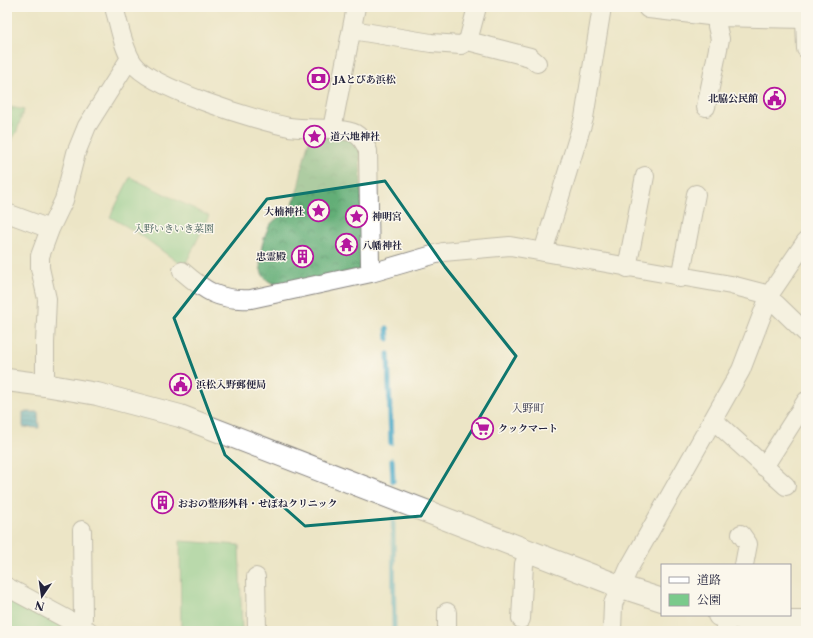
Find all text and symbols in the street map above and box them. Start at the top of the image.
bank icon: JAとぴあ浜松 [305,66,331,92]
place label: JAとぴあ浜松 [332,73,396,86]
public building icon: 北脇公民館 [761,85,787,111]
place label: 北脇公民館 [708,92,758,105]
place icon: 道六地神社 [301,123,327,149]
place label: 道六地神社 [330,130,380,143]
place icon: 大楠神社 [306,198,332,224]
place icon: 神明宮 [343,203,369,229]
place label: 大楠神社 [264,205,304,218]
place label: 神明宮 [372,210,402,223]
park label: 入野いきいき菜園 [134,222,214,235]
temple icon: 八幡神社 [334,232,360,258]
place label: 八幡神社 [362,239,402,252]
building icon: 忠霊殿 [289,243,315,269]
place label: 忠霊殿 [256,250,286,263]
public building icon: 浜松入野郵便局 [167,371,193,397]
place label: 浜松入野郵便局 [196,378,266,391]
district label: 入野町 [512,401,545,415]
supermarket icon: クックマート [470,415,496,441]
place label: クックマート [498,422,558,435]
building icon: おおの整形外科・せぼねクリニック [150,490,176,516]
place label: おおの整形外科・せぼねクリニック [178,497,337,510]
legend [661,564,791,616]
text: 道路 [697,572,721,587]
north arrow [22,576,62,616]
text: 公園 [697,592,721,607]
text: N [33,598,46,614]

